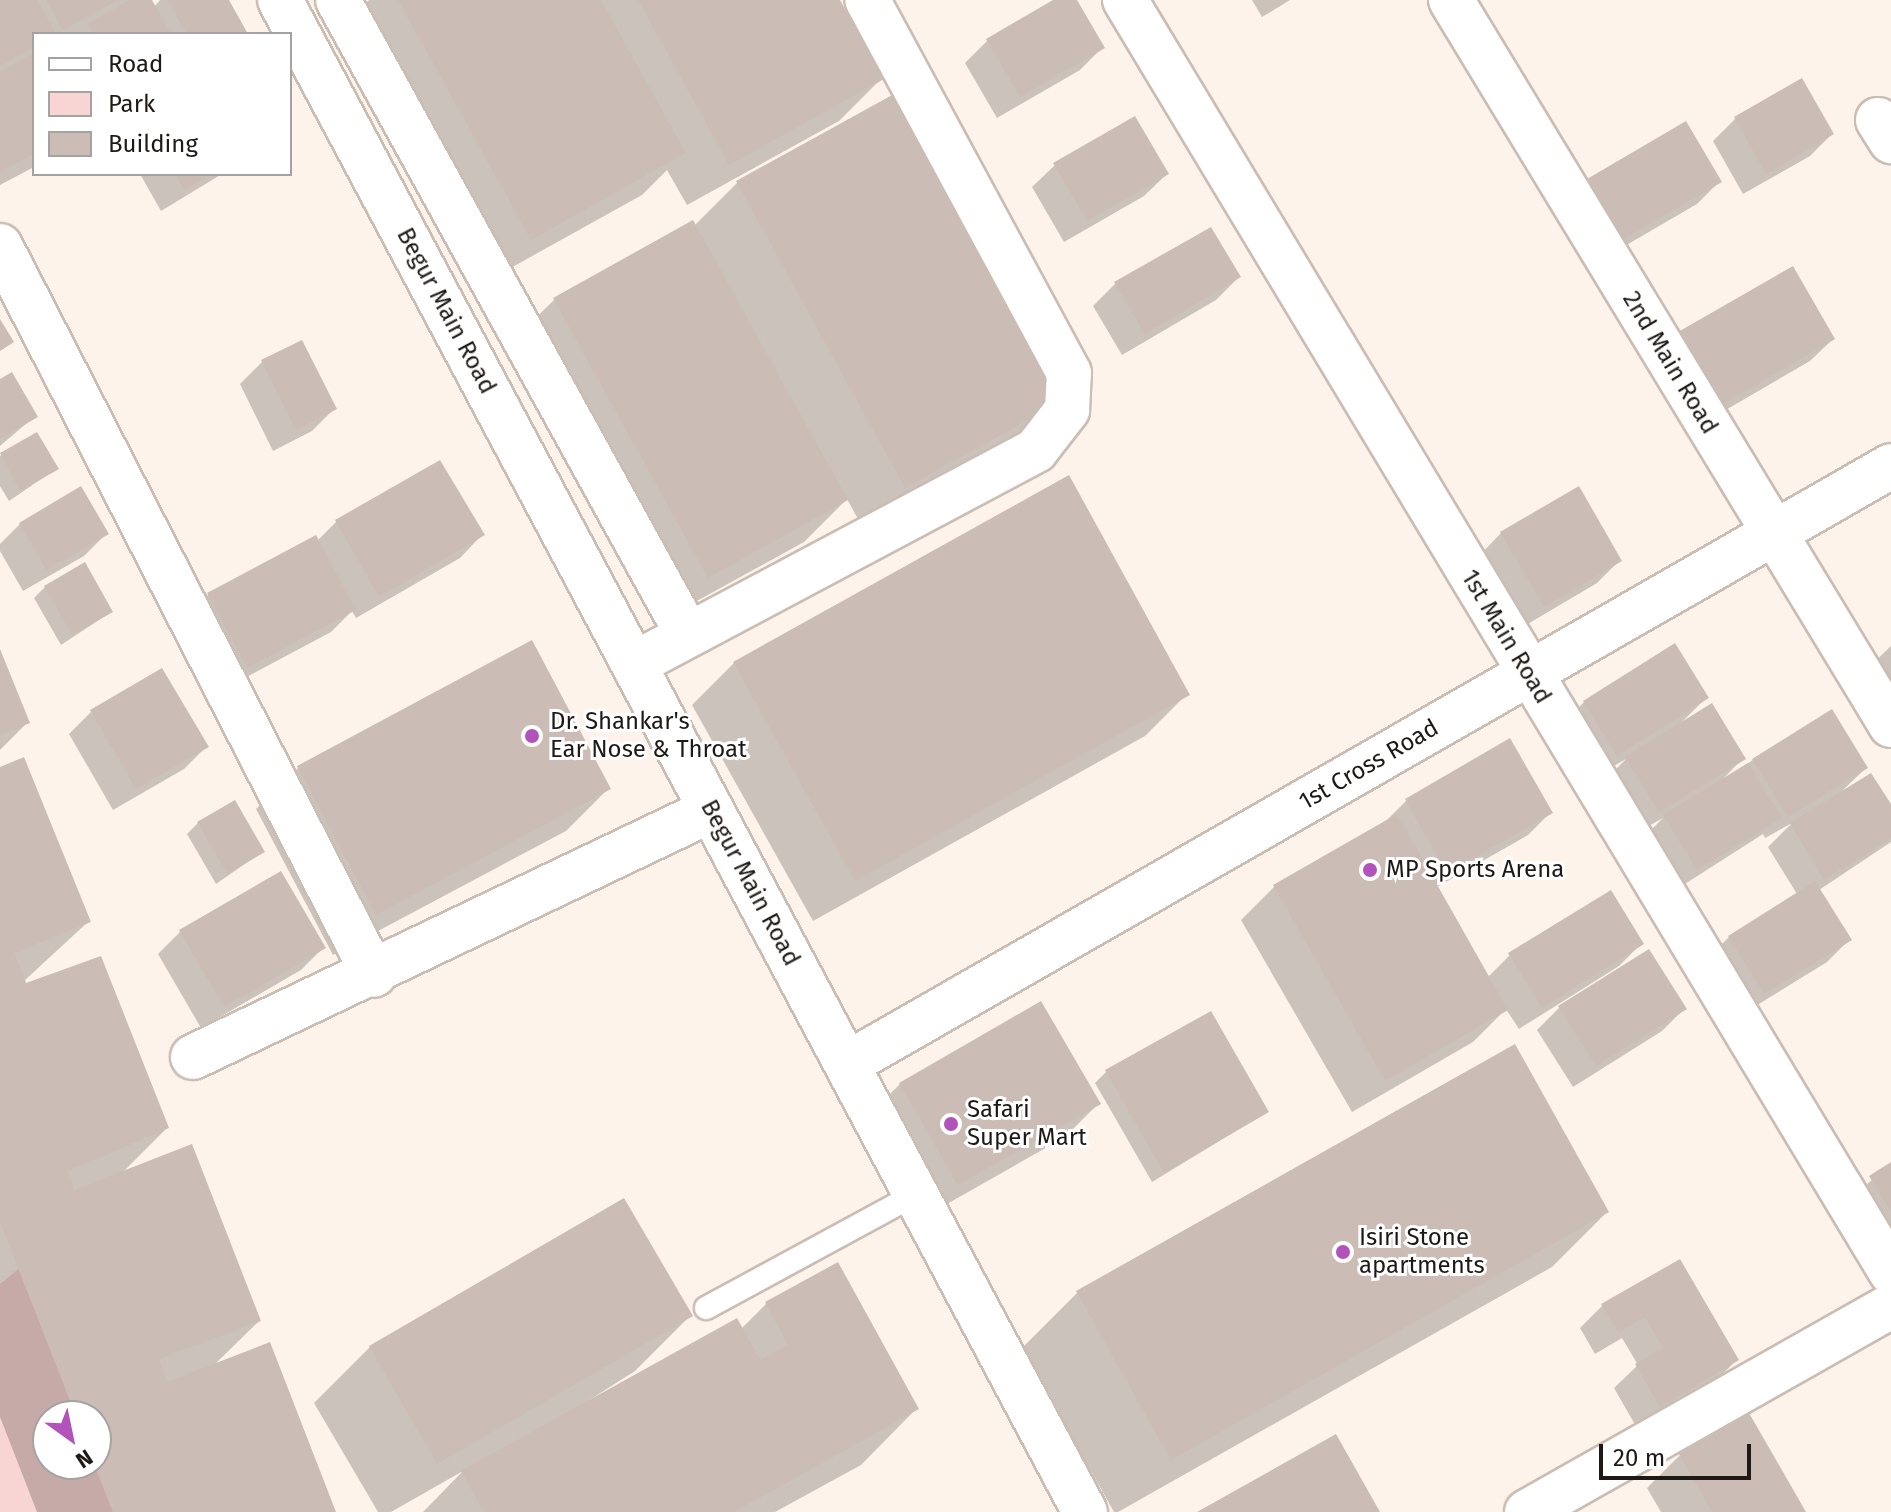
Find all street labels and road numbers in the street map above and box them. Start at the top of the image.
street label: Begur Main Road [390,223,502,399]
street label: 2nd Main Road [1616,287,1724,439]
street label: 1st Main Road [1455,565,1557,709]
street label: 1st Cross Road [1294,713,1444,817]
street label: Begur Main Road [694,795,806,971]

